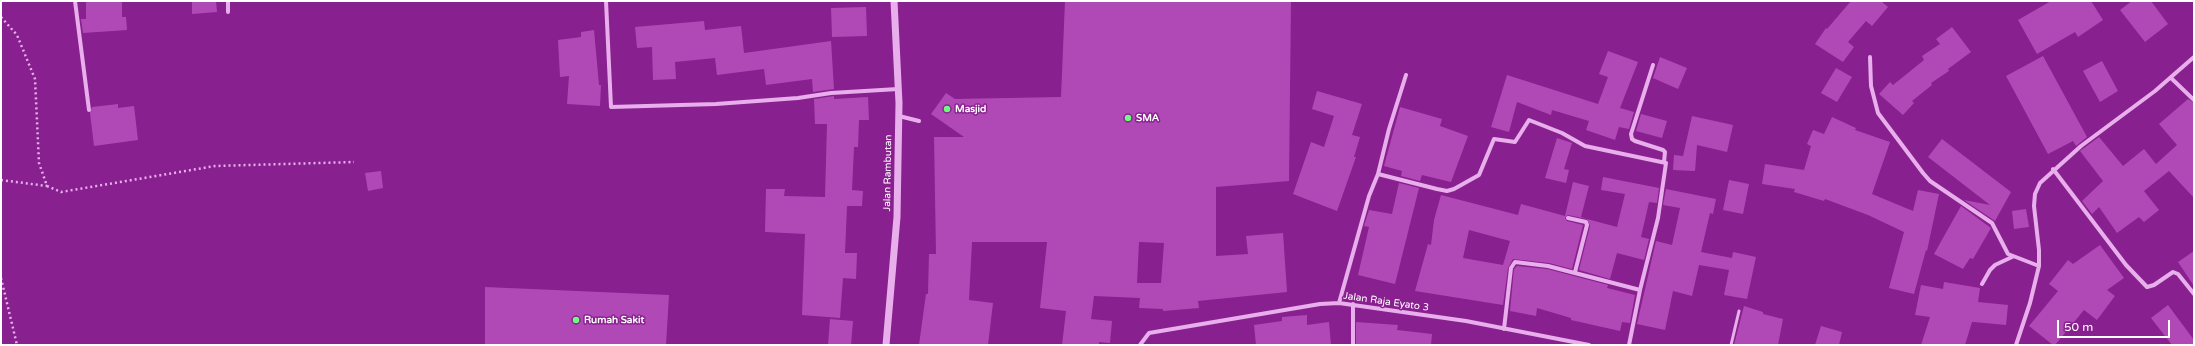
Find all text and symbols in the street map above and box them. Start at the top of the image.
place label: Masjid [955,103,986,115]
marker: Masjid [942,104,952,114]
place label: SMA [1136,112,1159,124]
marker: SMA [1123,113,1133,123]
street label: Jalan Rambutan [881,134,895,212]
street label: Jalan Raja Eyato 3 [1342,290,1430,314]
scale bar [2059,312,2172,338]
place label: Rumah Sakit [584,314,644,326]
marker: Rumah Sakit [571,315,581,325]
text: 50 m [2064,320,2093,334]

